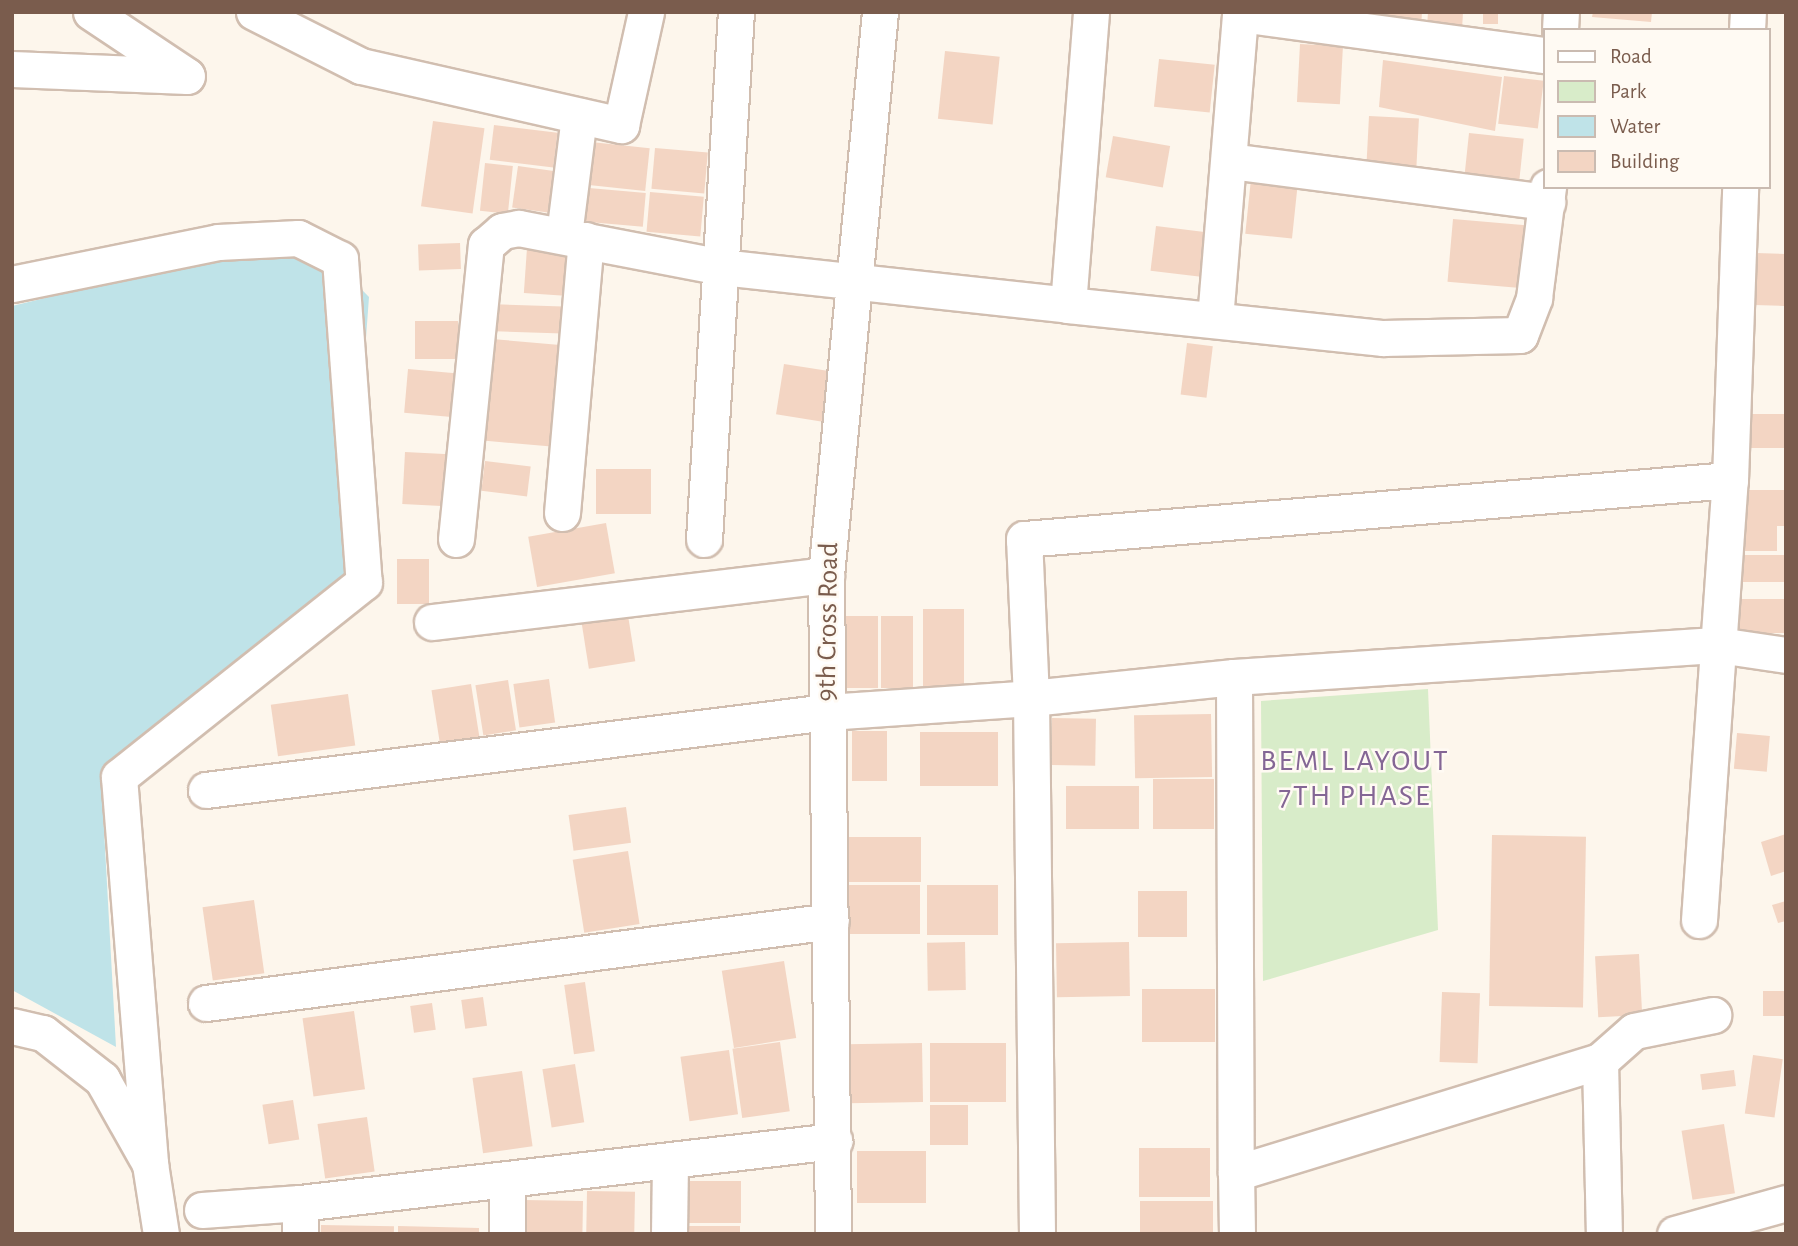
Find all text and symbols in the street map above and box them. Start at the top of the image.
legend [1542,28,1770,189]
text: Road [1610,46,1652,67]
text: Park [1610,81,1646,102]
text: Water [1610,116,1660,137]
text: Building [1610,151,1679,172]
street label: 9th Cross Road [810,542,846,702]
district label: BEML LAYOUT 7TH PHASE [1262,743,1448,814]

